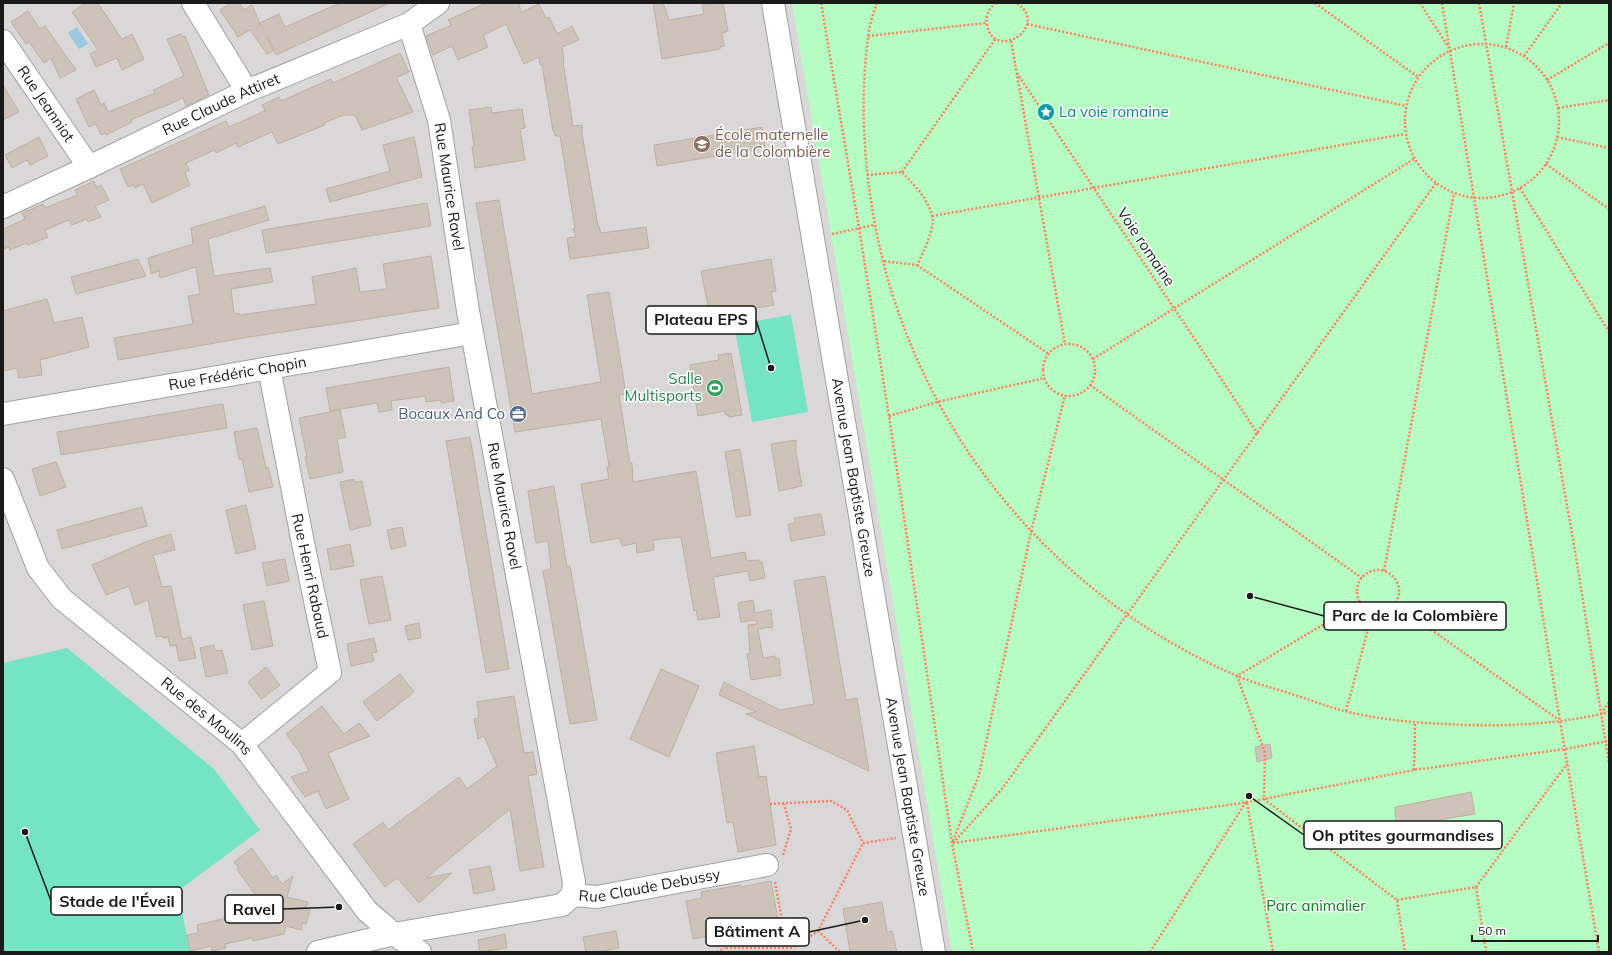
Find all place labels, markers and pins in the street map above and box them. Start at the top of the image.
place icon: La voie romaine [1036,102,1056,122]
place label: La voie romaine [1059,102,1169,121]
place label: École maternelle de la Colombière [715,125,830,161]
school or university icon: École maternelle de la Colombière [692,134,712,154]
callout: Plateau EPS [646,306,756,334]
place label: Salle Multisports [625,369,702,405]
sports icon: Salle Multisports [705,378,725,398]
place label: Bocaux And Co [398,404,505,423]
office icon: Bocaux And Co [508,404,528,424]
callout: Parc de la Colombière [1324,602,1506,630]
callout: Oh ptites gourmandises [1304,821,1502,849]
callout: Stade de l'Éveil [51,887,182,915]
callout: Ravel [225,895,283,923]
callout: Bâtiment A [706,918,809,946]

